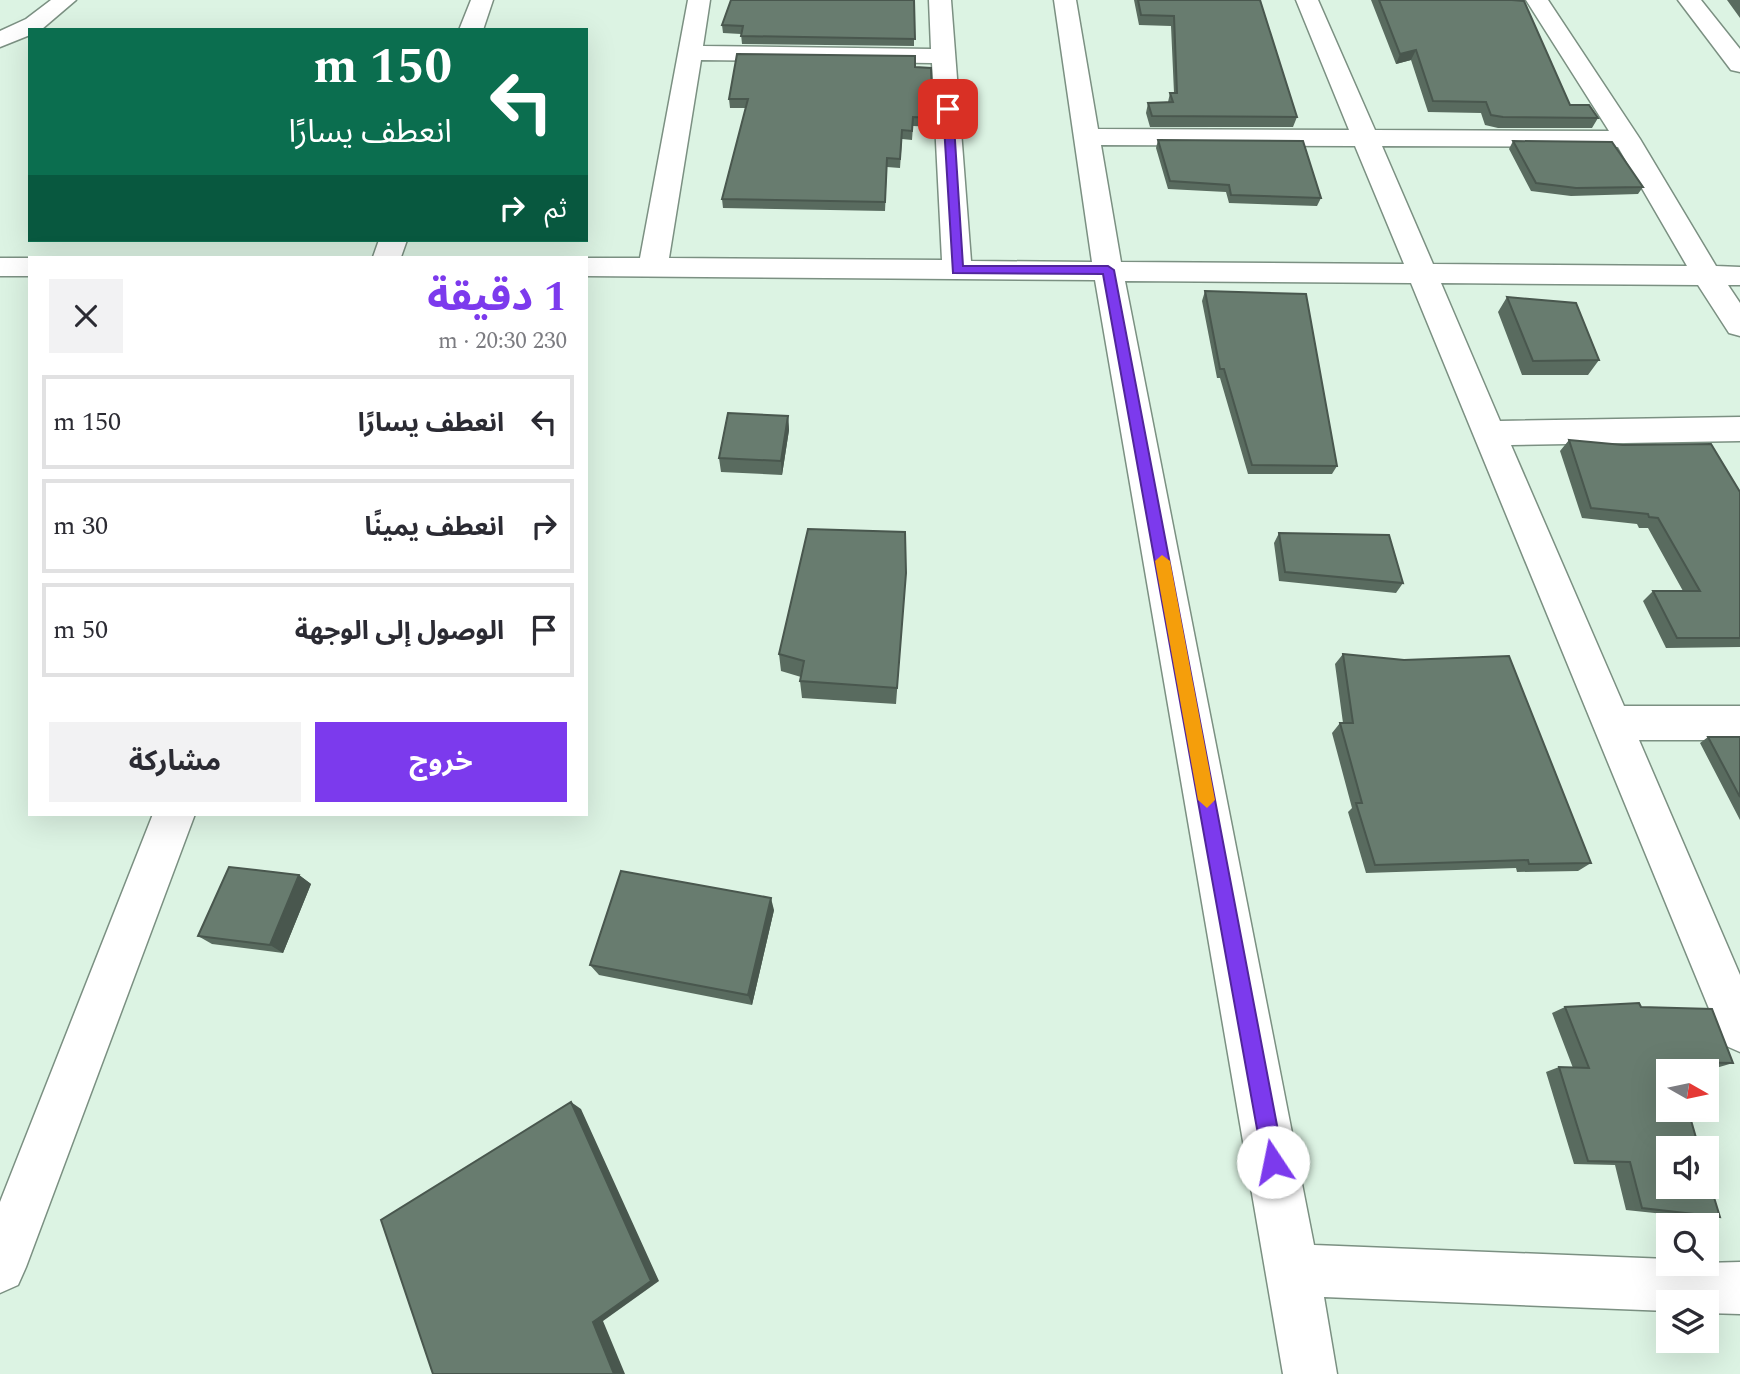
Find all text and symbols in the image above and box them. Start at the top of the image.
text: 150 m [313,30,452,105]
icon: left [476,56,567,147]
pin [918,79,978,139]
icon: arrive [929,90,967,128]
text: انعطف يسارًا [289,108,452,157]
icon: right [493,189,531,227]
text: ثم [545,189,567,229]
text: 1 دقيقة [427,266,567,329]
button: close [49,279,123,353]
text: 230 m · 20:30 [438,324,567,359]
text: 150 m [53,402,121,442]
text: انعطف يسارًا [358,403,504,443]
icon: left [525,403,563,441]
text: 30 m [53,506,108,546]
text: انعطف يمينًا [365,507,504,547]
icon: right [525,507,563,545]
text: 50 m [53,610,108,650]
text: الوصول إلى الوجهة [295,611,504,651]
icon: arrive [525,611,563,649]
button: مشاركة [49,722,301,802]
button: خروج [315,722,567,802]
north arrow [1656,1059,1718,1122]
map controls [1656,1059,1719,1353]
position arrow [1236,1125,1310,1199]
button: sound [1656,1136,1719,1199]
button: search [1656,1213,1719,1276]
button: layers [1656,1290,1719,1353]

